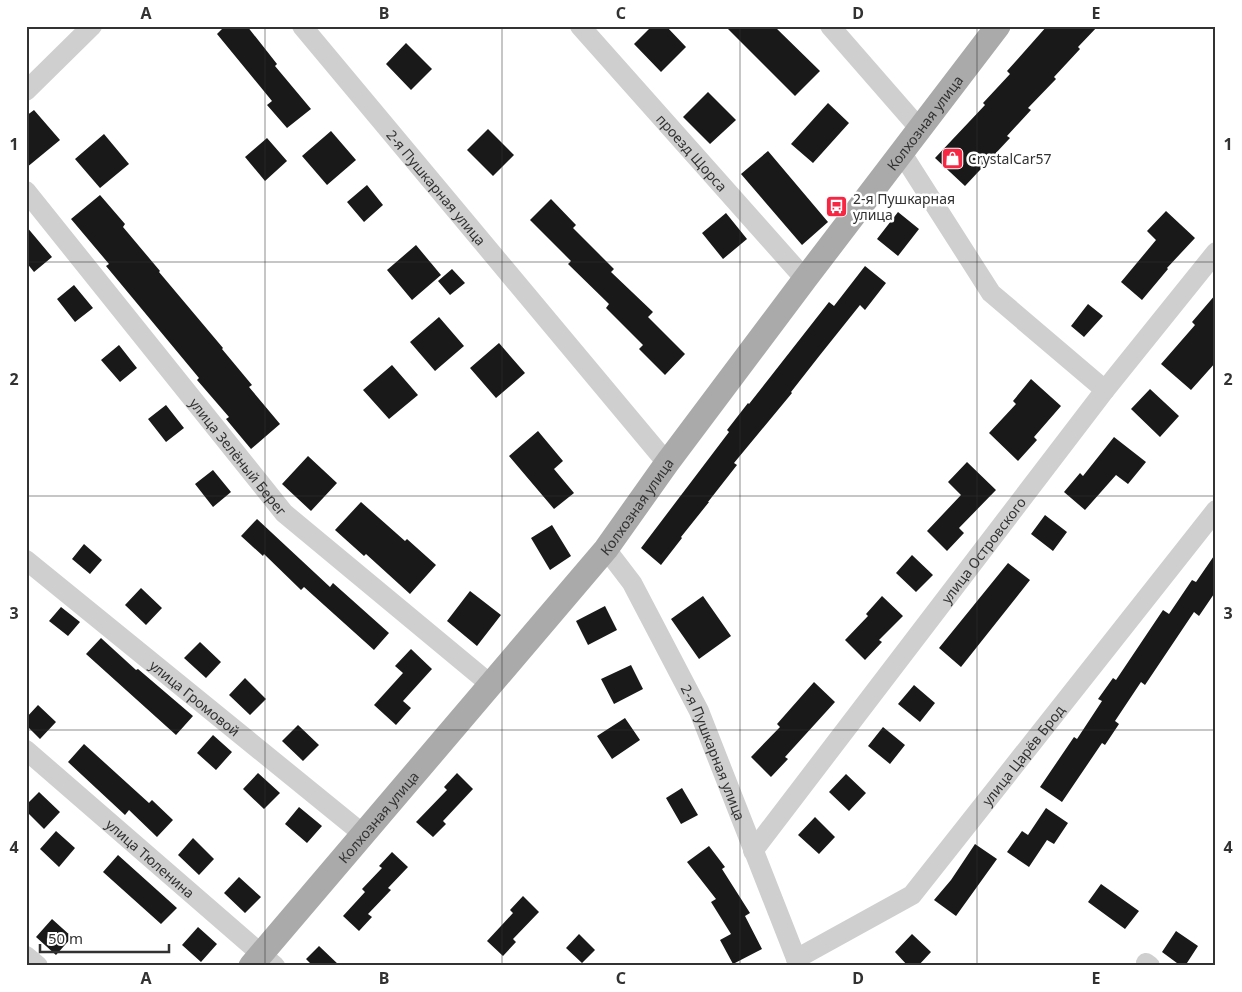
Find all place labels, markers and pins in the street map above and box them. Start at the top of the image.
shop icon: CrystalCar57 [940,146,964,170]
place label: CrystalCar57 [968,149,1052,168]
place label: 2-я Пушкарная улица [853,189,955,224]
bus stop icon: 2-я Пушкарная улица [825,194,849,218]

